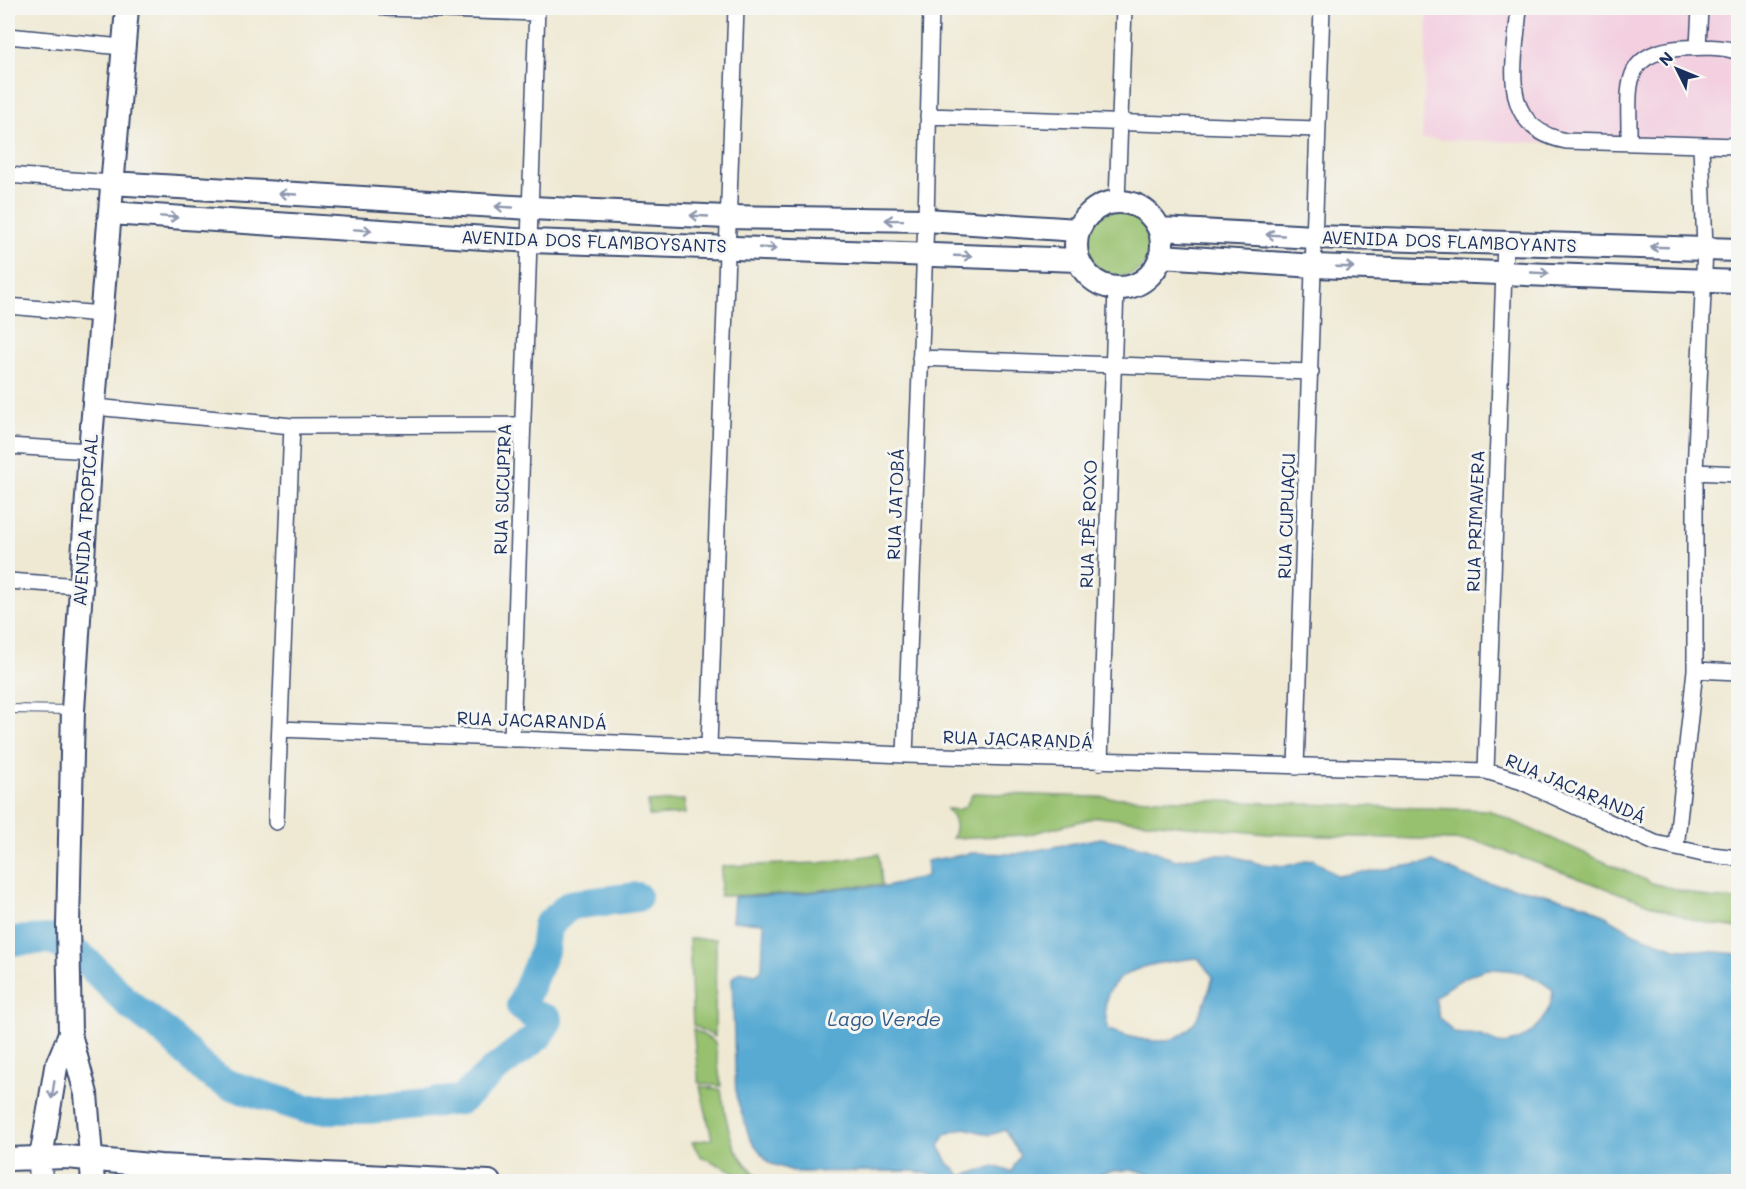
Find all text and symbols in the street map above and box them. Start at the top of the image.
north arrow [1647,39,1707,99]
text: N [1654,47,1677,70]
one-way arrow [279,188,299,199]
one-way arrow [495,201,515,212]
one-way arrow [689,210,709,221]
one-way arrow [158,212,178,223]
one-way arrow [884,214,904,226]
street label: AVENIDA DOS FLAMBOYSANTS [461,224,727,258]
one-way arrow [353,225,373,236]
street label: AVENIDA DOS FLAMBOYANTS [1321,225,1577,257]
one-way arrow [1266,230,1286,241]
one-way arrow [1650,241,1670,253]
one-way arrow [757,243,777,254]
one-way arrow [952,250,972,262]
one-way arrow [1335,261,1355,272]
one-way arrow [1530,268,1550,279]
street label: RUA SUCUPIRA [488,423,516,555]
street label: AVENIDA TROPICAL [67,432,103,607]
street label: RUA JATOBÁ [881,448,909,560]
street label: RUA PRIMAVERA [1461,450,1489,592]
street label: RUA CUPUAÇU [1272,453,1300,579]
street label: RUA IPÊ ROXO [1074,459,1102,589]
street label: RUA JACARANDÁ [456,705,608,735]
street label: RUA JACARANDÁ [942,724,1094,754]
street label: RUA JACARANDÁ [1502,748,1650,828]
water label: Lago Verde [827,1005,941,1031]
one-way arrow [47,1079,58,1099]

